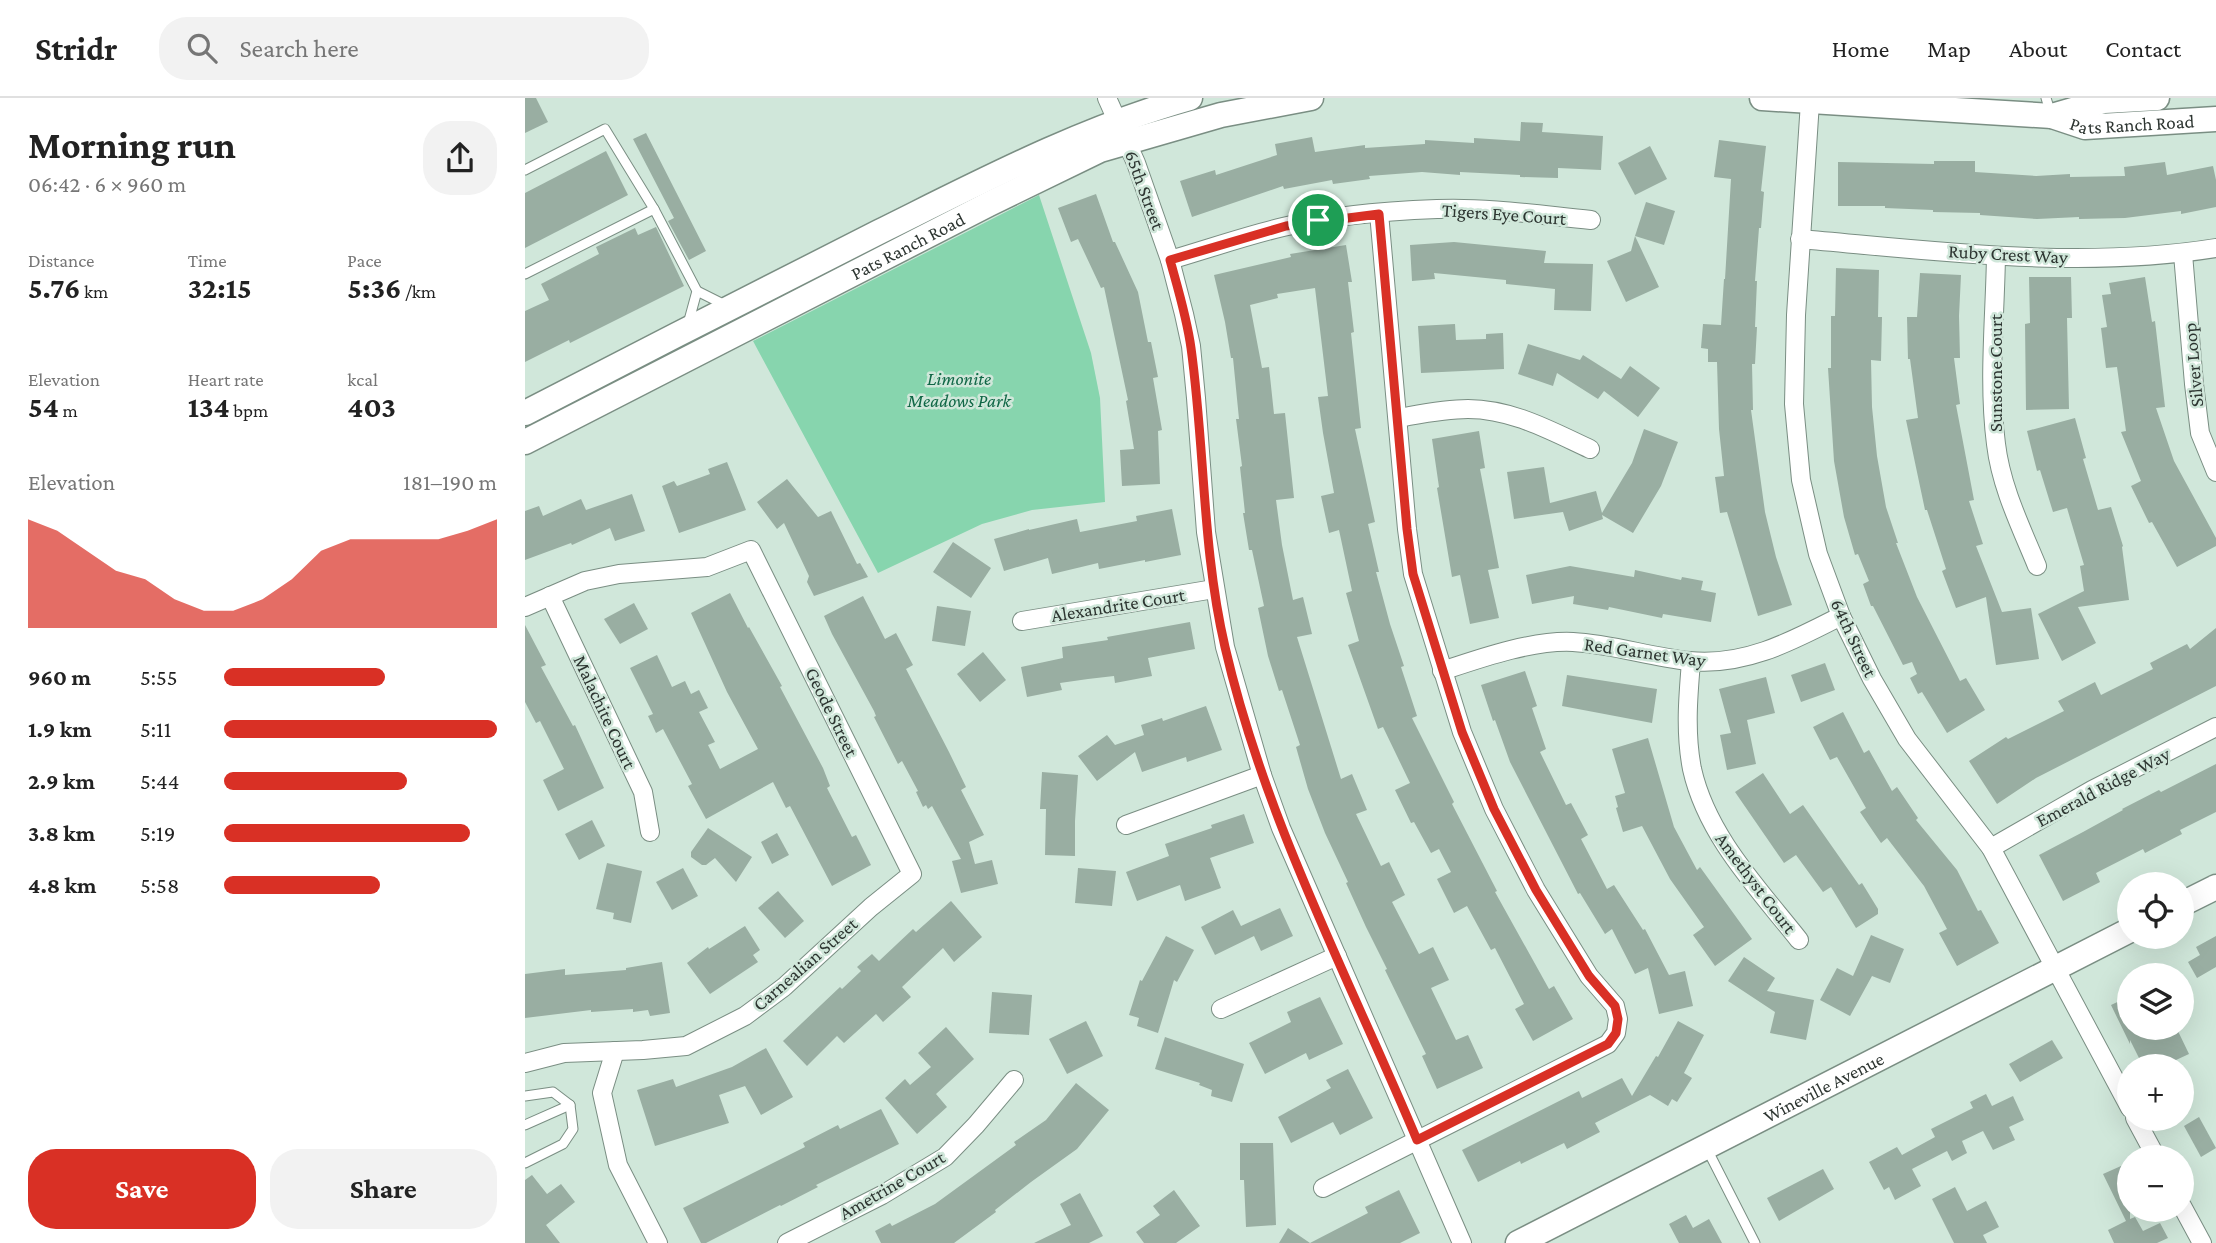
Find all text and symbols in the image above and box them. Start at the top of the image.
search box [159,17,649,80]
icon: search [183,29,221,67]
text: Stridr [35,30,117,67]
text: Search here [239,34,359,63]
text: Home [1832,35,1889,62]
text: Map [1927,35,1971,62]
text: About [2009,35,2067,62]
text: Contact [2105,35,2181,62]
street label: Pats Ranch Road [2067,110,2195,138]
button: share [423,121,497,195]
text: Morning run [28,124,236,166]
street label: 65th Street [1121,147,1169,233]
text: 06:42 · 6 × 960 m [28,171,186,197]
pin [1288,190,1348,250]
street label: Tigers Eye Court [1441,199,1568,229]
icon: arrive [1299,201,1337,239]
street label: Pats Ranch Road [847,208,968,284]
street label: Ruby Crest Way [1948,240,2069,268]
text: Distance [28,250,94,271]
text: Time [188,250,227,271]
text: Pace [347,250,382,271]
text: 5.76 [28,271,80,304]
text: 32:15 [188,271,252,304]
text: 5:36 [347,271,401,304]
text: km [80,281,108,302]
text: /km [401,281,436,302]
street label: Sunstone Court [1985,313,2006,432]
street label: Silver Loop [2179,322,2207,408]
park label: Limonite Meadows Park [906,368,1011,411]
text: Elevation [28,369,100,390]
text: Heart rate [188,369,264,390]
text: kcal [347,369,378,390]
text: 54 [28,390,59,423]
text: 134 [188,390,230,423]
text: 403 [347,390,396,423]
text: m [59,400,78,421]
text: bpm [230,400,268,421]
text: Elevation [28,469,115,495]
text: 181–190 m [403,469,497,495]
street label: Alexandrite Court [1050,584,1187,626]
street label: 64th Street [1827,596,1882,681]
street label: Red Garnet Way [1583,633,1707,671]
street label: Malachite Court [569,652,641,773]
text: 960 m [28,664,91,690]
text: 5:55 [140,664,178,690]
street label: Geode Street [801,664,863,760]
text: 1.9 km [28,716,92,742]
text: 5:11 [140,716,171,742]
street label: Emerald Ridge Way [2033,743,2174,831]
text: 2.9 km [28,768,95,794]
text: 5:44 [140,768,180,794]
text: 3.8 km [28,820,95,846]
text: 5:19 [140,820,175,846]
street label: Amethyst Court [1711,829,1801,938]
text: 4.8 km [28,872,97,898]
text: 5:58 [140,872,179,898]
map controls [2117,872,2194,1222]
button: locate [2117,872,2194,949]
street label: Carnealian Street [749,913,862,1015]
button: layers [2117,963,2194,1040]
street label: Wineville Avenue [1760,1047,1887,1126]
button: + [2117,1054,2194,1131]
button: − [2117,1145,2194,1222]
street label: Ametrine Court [836,1146,949,1224]
button: Save [28,1149,256,1229]
button: Share [270,1149,497,1229]

